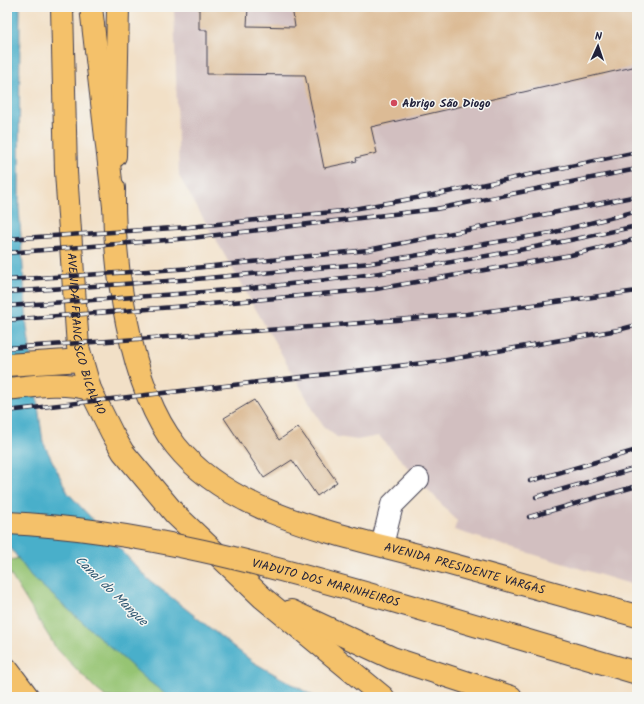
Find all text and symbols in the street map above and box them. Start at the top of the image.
north arrow [578,26,618,66]
text: N [595,28,602,46]
place label: Abrigo São Diogo [402,94,491,113]
marker: Abrigo São Diogo [389,98,399,108]
street label: AVENIDA FRANCISCO BICALHO [62,252,111,419]
street label: AVENIDA PRESIDENTE VARGAS [382,538,548,600]
water label: Canal do Mangue [70,551,153,632]
street label: VIADUTO DOS MARINHEIROS [250,554,402,613]

